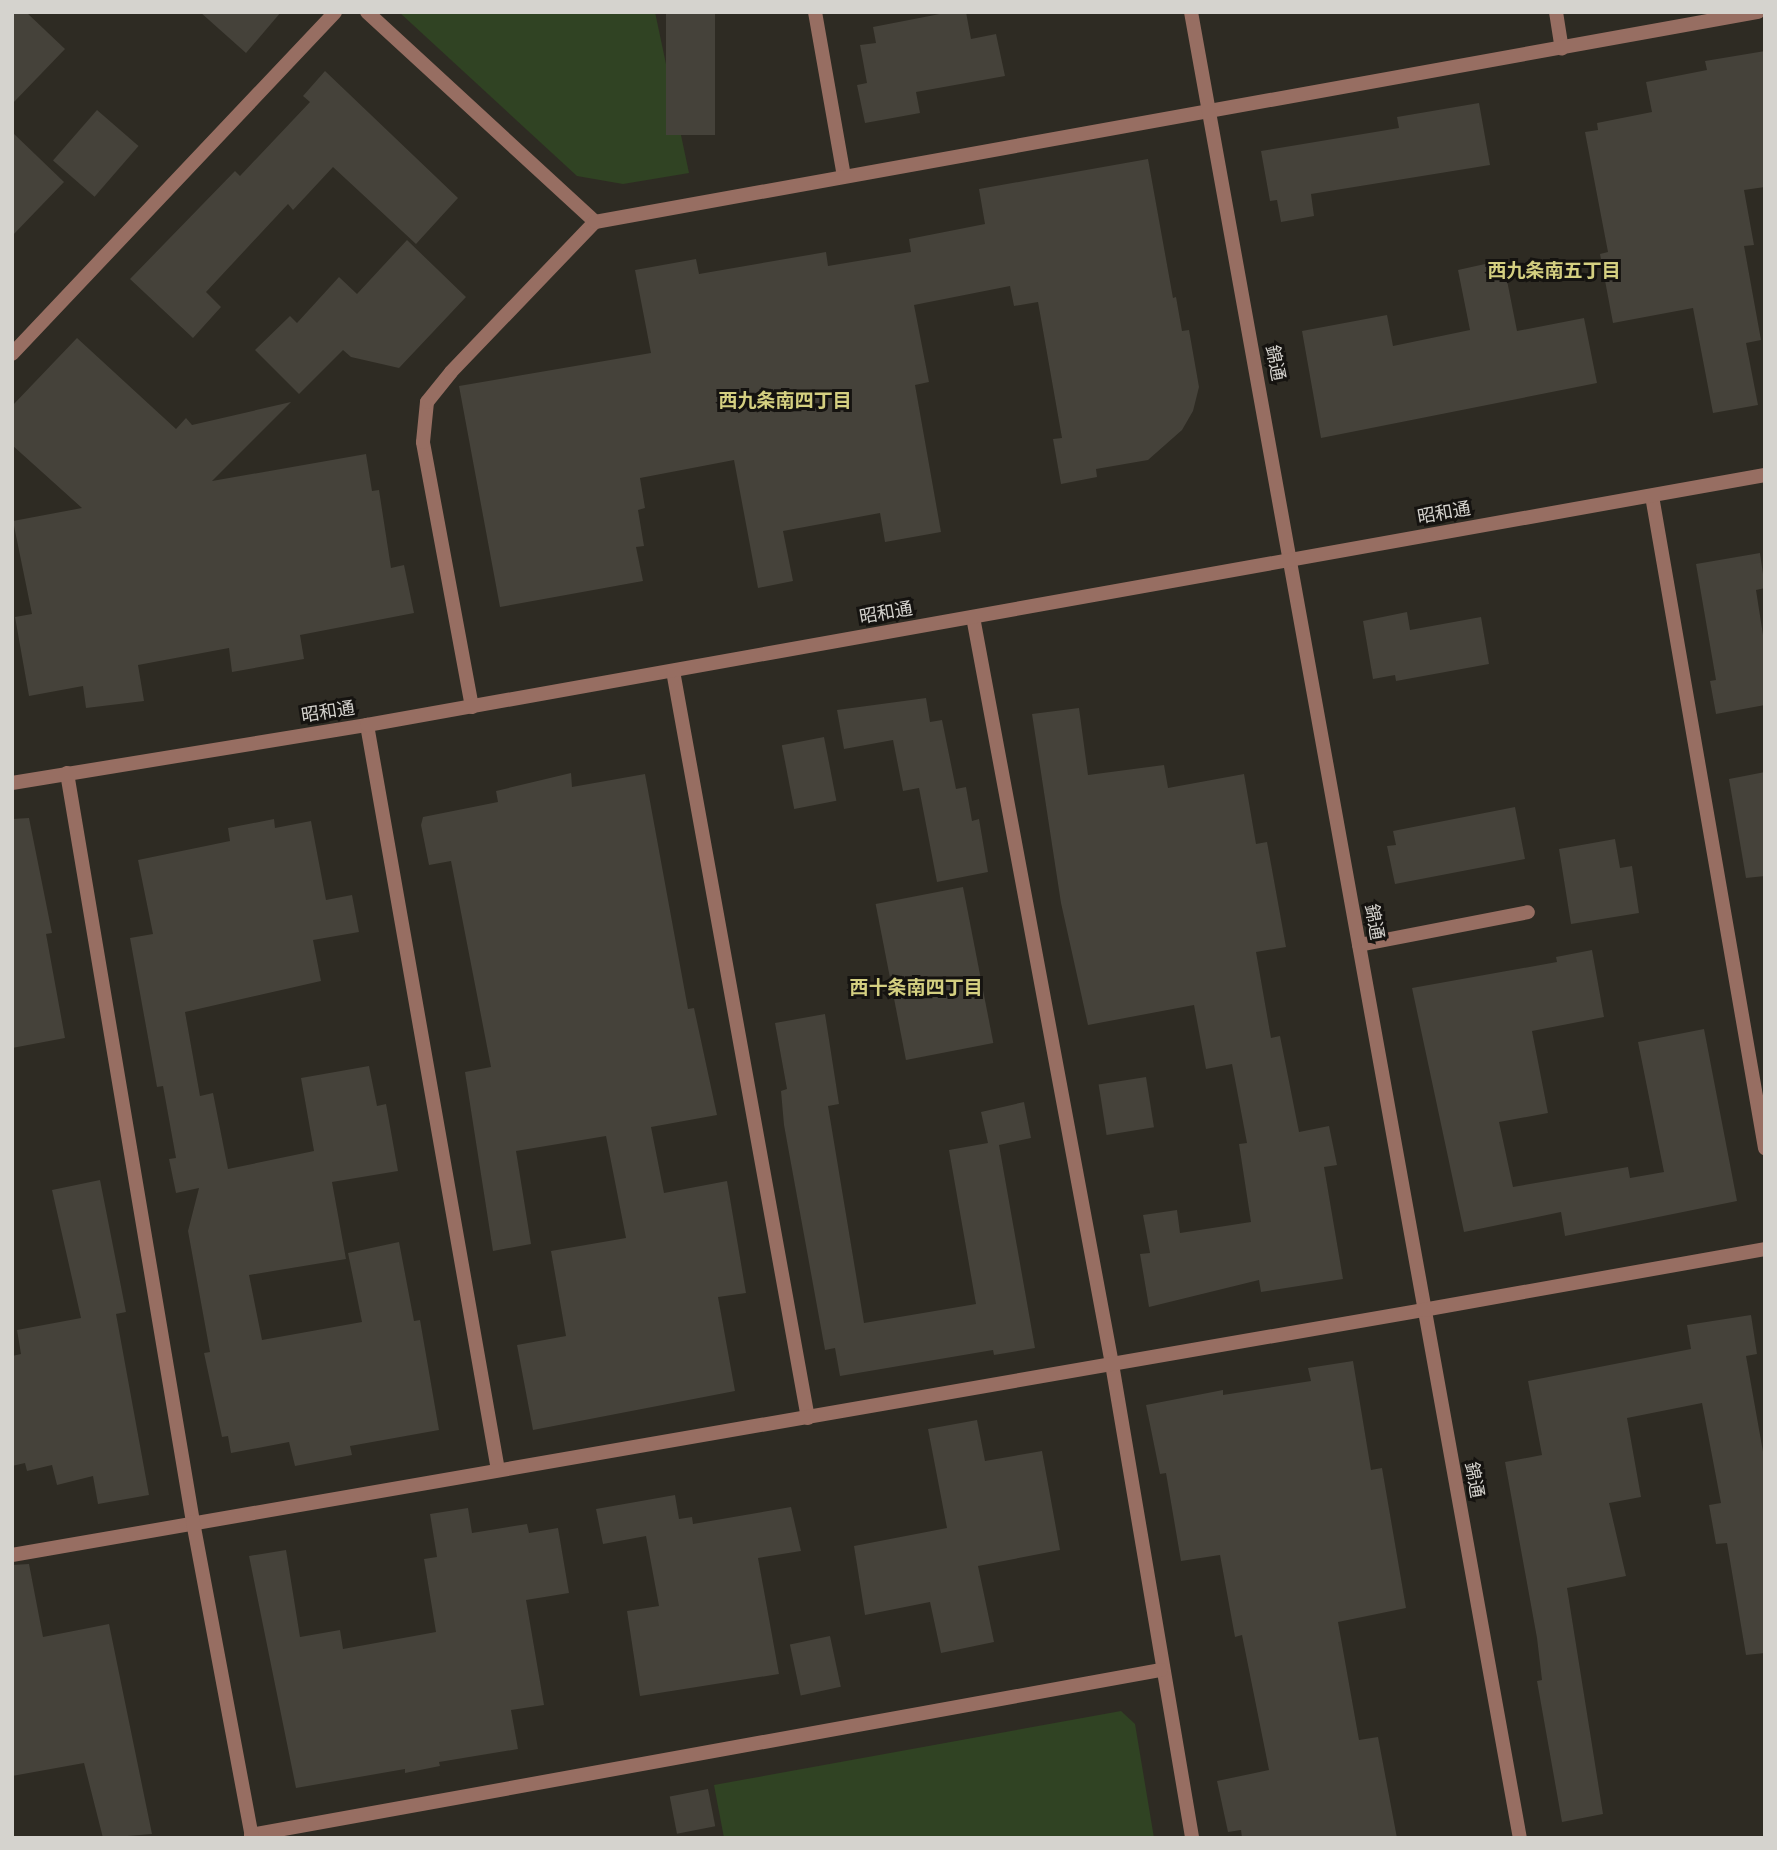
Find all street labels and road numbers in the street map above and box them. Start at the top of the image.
street label: 錦通 [1261,343,1289,383]
street label: 昭和通 [1416,498,1472,528]
street label: 昭和通 [858,598,914,628]
street label: 昭和通 [300,697,356,727]
street label: 錦通 [1360,902,1388,942]
street label: 錦通 [1460,1460,1488,1500]

